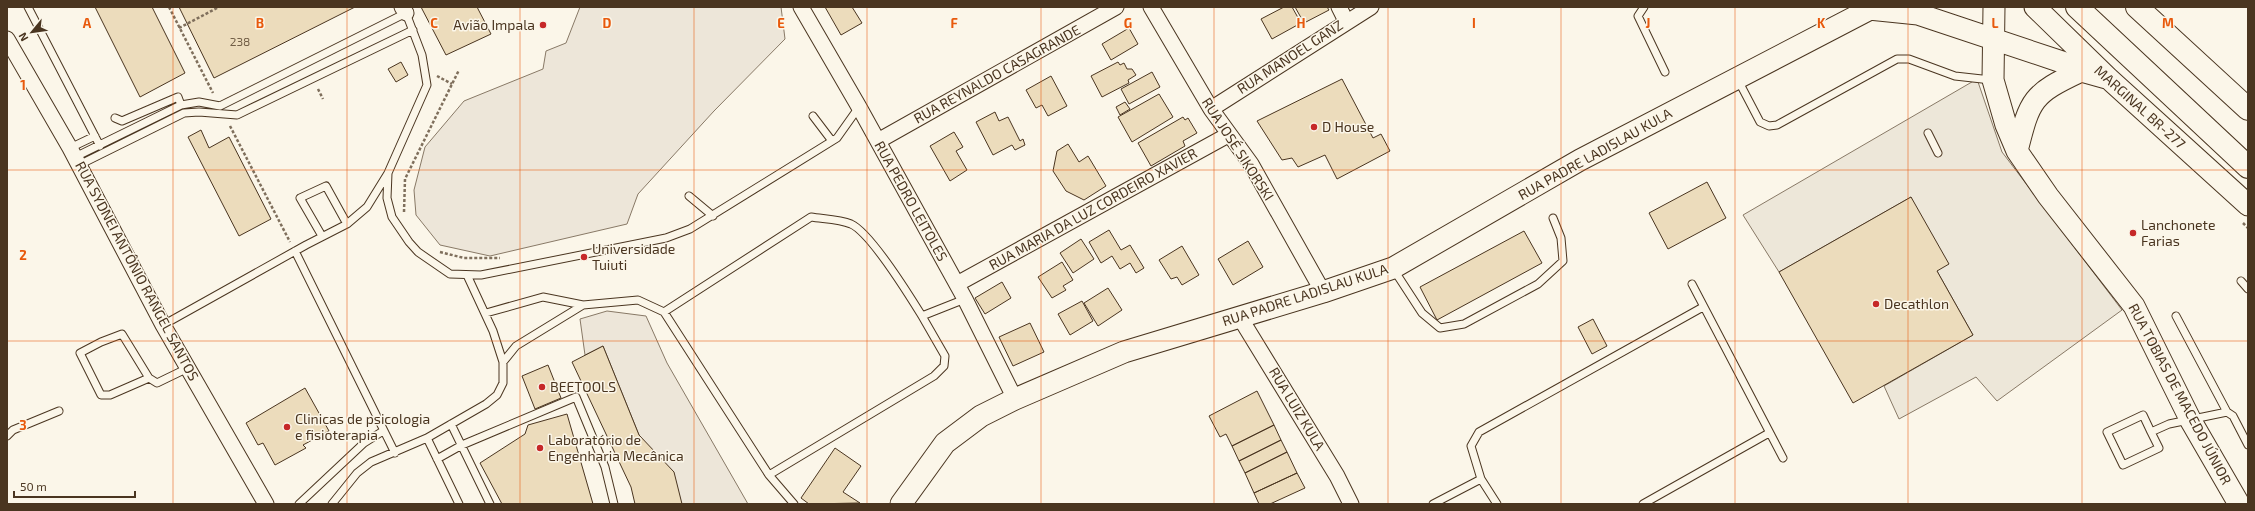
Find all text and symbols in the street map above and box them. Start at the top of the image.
north arrow [12,12,52,52]
text: A [83,15,92,31]
text: B [256,15,264,31]
text: C [430,15,438,31]
text: D [603,15,612,31]
text: E [777,15,785,31]
text: F [950,15,958,31]
text: G [1124,15,1132,31]
text: H [1297,15,1306,31]
text: I [1472,15,1476,31]
text: J [1646,15,1650,31]
text: K [1817,15,1826,31]
text: L [1992,15,1999,31]
text: M [2162,15,2174,31]
place label: Avião Impala [453,16,535,33]
street label: RUA MANOEL GANZ [1234,16,1346,97]
marker: Avião Impala [538,20,548,30]
street label: RUA REYNALDO CASAGRANDE [911,21,1083,127]
text: N [15,30,30,44]
house number: 238 [230,34,250,48]
street label: MARGINAL BR-277 [2091,61,2189,152]
text: 1 [20,77,26,93]
street label: RUA JOSÉ SIKORSKI [1199,94,1278,203]
street label: RUA PADRE LADISLAU KULA [1515,104,1675,203]
place label: D House [1322,118,1374,135]
marker: D House [1309,122,1319,132]
street label: RUA PEDRO LEITOLES [871,138,952,264]
street label: RUA MARIA DA LUZ CORDEIRO XAVIER [986,144,1200,273]
street label: RUA SYDNEI ANTÔNIO RANGEL SANTOS [72,158,203,383]
place label: Lanchonete Farias [2141,216,2215,249]
marker: Lanchonete Farias [2128,228,2138,238]
place label: Universidade Tuiuti [592,240,675,273]
text: 2 [19,247,27,263]
marker: Universidade Tuiuti [579,252,589,262]
street label: RUA PADRE LADISLAU KULA [1220,260,1390,329]
place label: Decathlon [1884,295,1949,312]
marker: Decathlon [1871,299,1881,309]
street label: RUA TOBIAS DE MACEDO JÚNIOR [2125,300,2236,487]
street label: RUA LUIZ KULA [1266,364,1329,454]
place label: BEETOOLS [550,378,616,395]
marker: BEETOOLS [537,382,547,392]
place label: Clinicas de psicologia e fisioterapia [295,410,430,443]
text: 3 [19,417,27,433]
marker: Clinicas de psicologia e fisioterapia [282,422,292,432]
place label: Laboratório de Engenharia Mecânica [548,431,684,464]
marker: Laboratório de Engenharia Mecânica [535,443,545,453]
scale bar [14,473,135,499]
text: 50 m [20,479,47,493]

